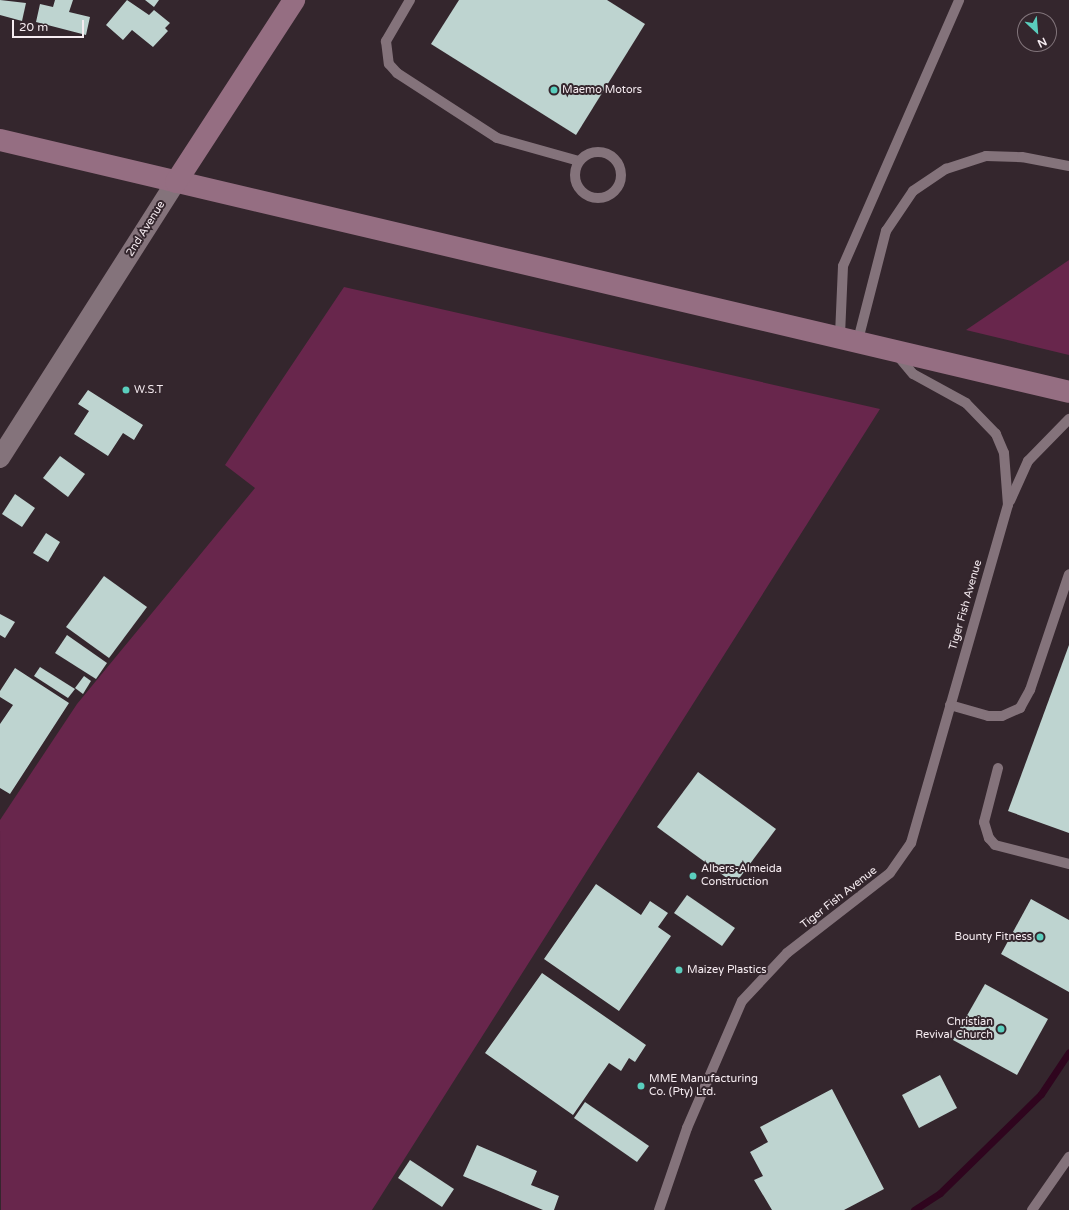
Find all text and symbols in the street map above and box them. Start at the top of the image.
scale bar [14,12,86,38]
north arrow [1017,12,1057,52]
text: 20 m [19,20,48,34]
text: N [1035,35,1049,50]
place label: Maemo Motors [562,83,642,97]
marker: Maemo Motors [549,85,559,95]
street label: 2nd Avenue [124,199,168,259]
place label: W.S.T [134,383,163,397]
marker: W.S.T [121,385,131,395]
street label: Tiger Fish Avenue [947,558,985,652]
place label: Albers-Almeida Construction [701,863,782,889]
street label: Tiger Fish Avenue [798,864,880,932]
marker: Albers-Almeida Construction [688,871,698,881]
place label: Bounty Fitness [955,930,1032,944]
marker: Bounty Fitness [1035,932,1045,942]
place label: Maizey Plastics [687,963,767,977]
marker: Maizey Plastics [674,965,684,975]
place label: Christian Revival Church [915,1016,993,1042]
marker: Christian Revival Church [996,1024,1006,1034]
place label: MME Manufacturing Co. (Pty) Ltd. [649,1073,758,1099]
marker: MME Manufacturing Co. (Pty) Ltd. [636,1081,646,1091]

